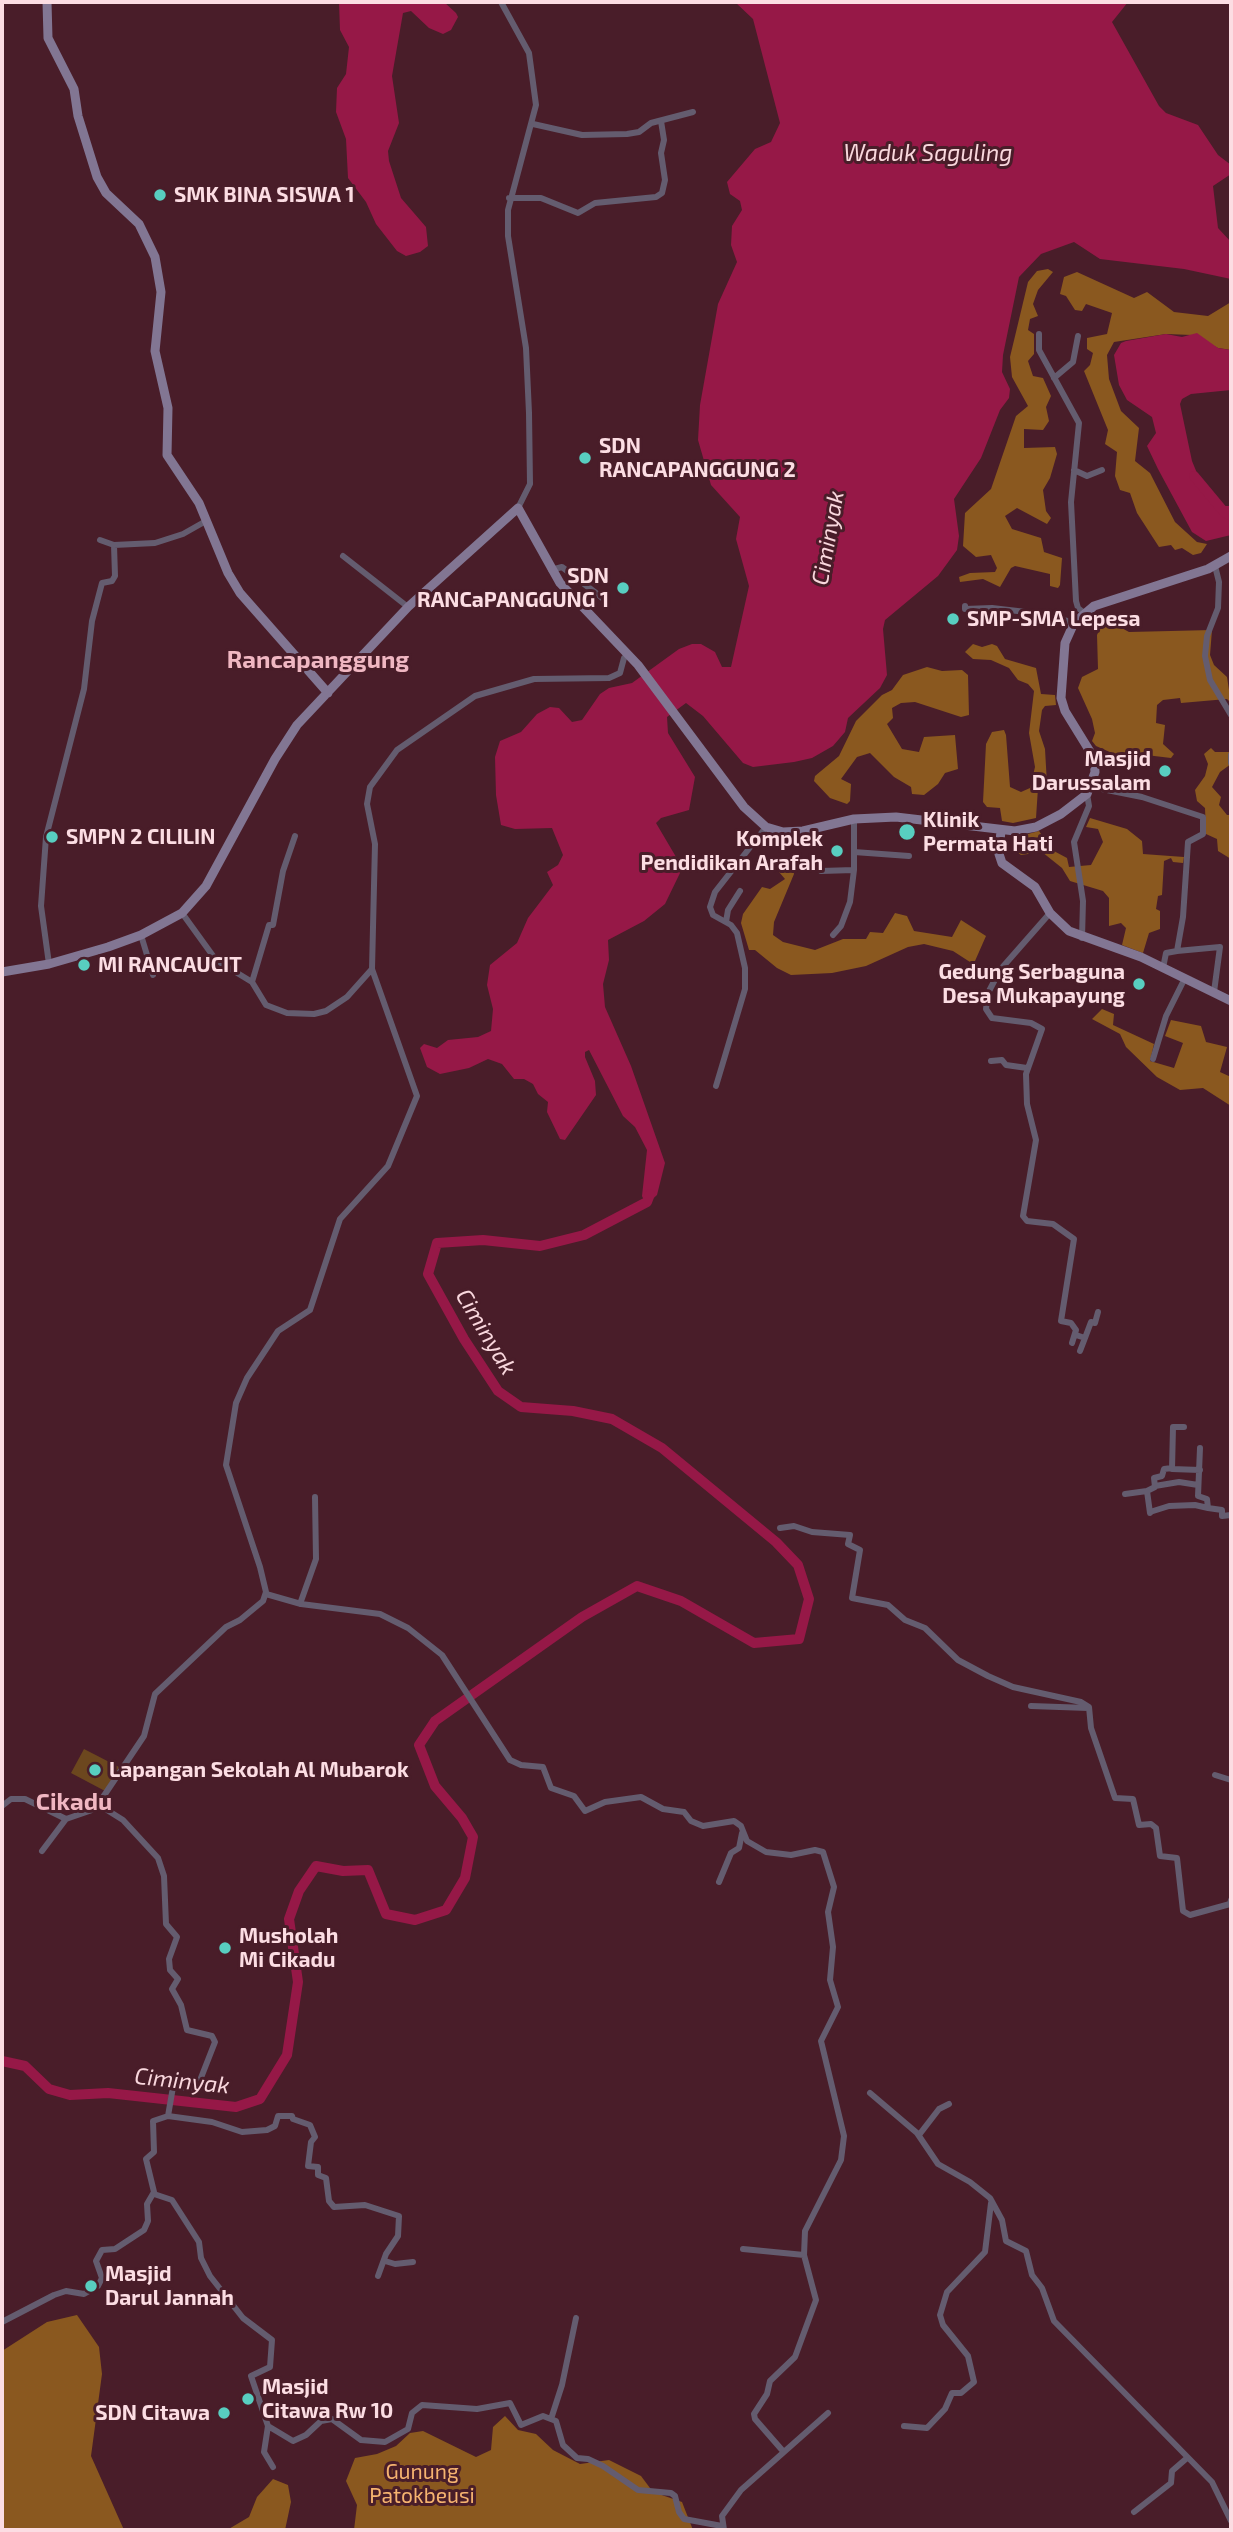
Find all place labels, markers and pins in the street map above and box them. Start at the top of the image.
place label: SMK BINA SISWA 1 [174,182,354,208]
marker: SMK BINA SISWA 1 [152,187,168,203]
place label: SDN RANCAPANGGUNG 2 [599,433,796,483]
marker: SDN RANCAPANGGUNG 2 [577,450,593,466]
place label: SDN RANCaPANGGUNG 1 [417,563,609,613]
marker: SDN RANCaPANGGUNG 1 [615,580,631,596]
place label: SMP-SMA Lepesa [967,606,1140,632]
marker: SMP-SMA Lepesa [945,611,961,627]
place label: Masjid Darussalam [1032,746,1151,796]
marker: Masjid Darussalam [1157,763,1173,779]
place label: Klinik Permata Hati [923,807,1053,857]
marker: Klinik Permata Hati [897,822,917,842]
place label: SMPN 2 CILILIN [66,824,215,850]
place label: Komplek Pendidikan Arafah [640,826,823,876]
marker: SMPN 2 CILILIN [44,829,60,845]
marker: Komplek Pendidikan Arafah [829,843,845,859]
place label: MI RANCAUCIT [98,952,242,978]
marker: MI RANCAUCIT [76,957,92,973]
place label: Gedung Serbaguna Desa Mukapayung [938,959,1125,1009]
marker: Gedung Serbaguna Desa Mukapayung [1131,976,1147,992]
place label: Lapangan Sekolah Al Mubarok [109,1757,409,1783]
marker: Lapangan Sekolah Al Mubarok [87,1762,103,1778]
place label: Musholah Mi Cikadu [239,1923,338,1973]
marker: Musholah Mi Cikadu [217,1940,233,1956]
place label: Masjid Darul Jannah [105,2261,234,2311]
marker: Masjid Darul Jannah [83,2278,99,2294]
place label: Masjid Citawa Rw 10 [262,2374,393,2424]
marker: Masjid Citawa Rw 10 [240,2391,256,2407]
place label: SDN Citawa [95,2400,210,2426]
marker: SDN Citawa [216,2405,232,2421]

